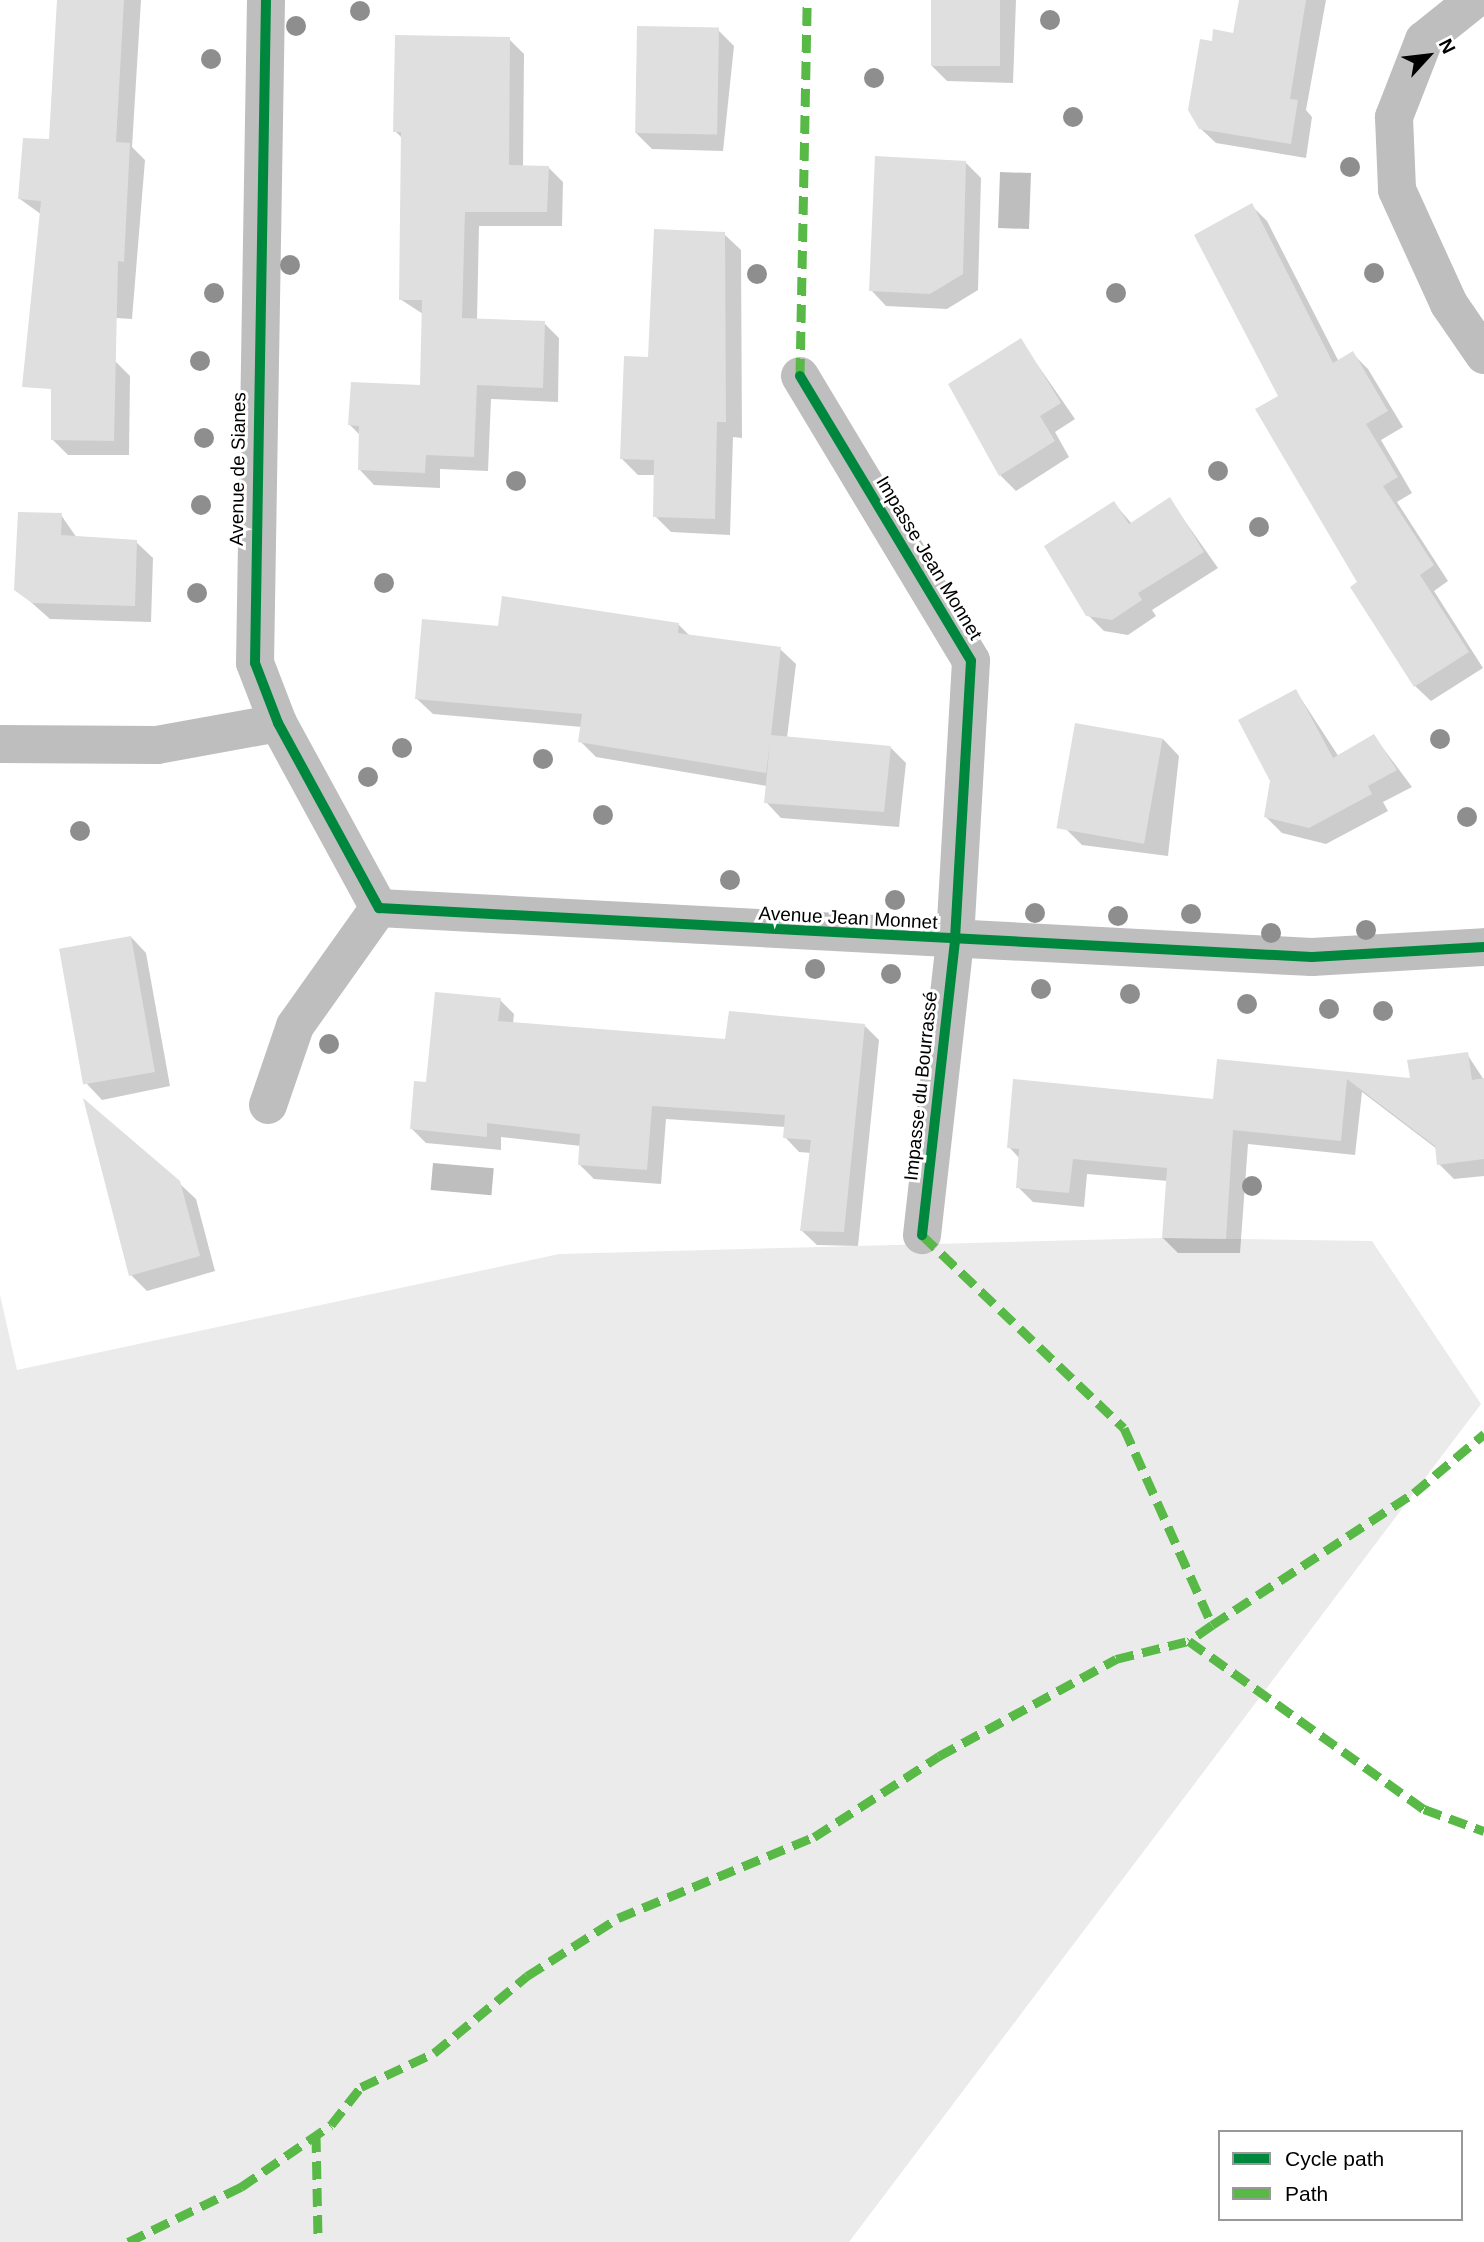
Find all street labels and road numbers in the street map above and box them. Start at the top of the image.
street label: Avenue de Sianes [225,392,251,546]
street label: Impasse Jean Monnet [871,472,987,644]
street label: Avenue Jean Monnet [758,902,938,934]
street label: Impasse du Bourrassé [900,990,942,1182]

